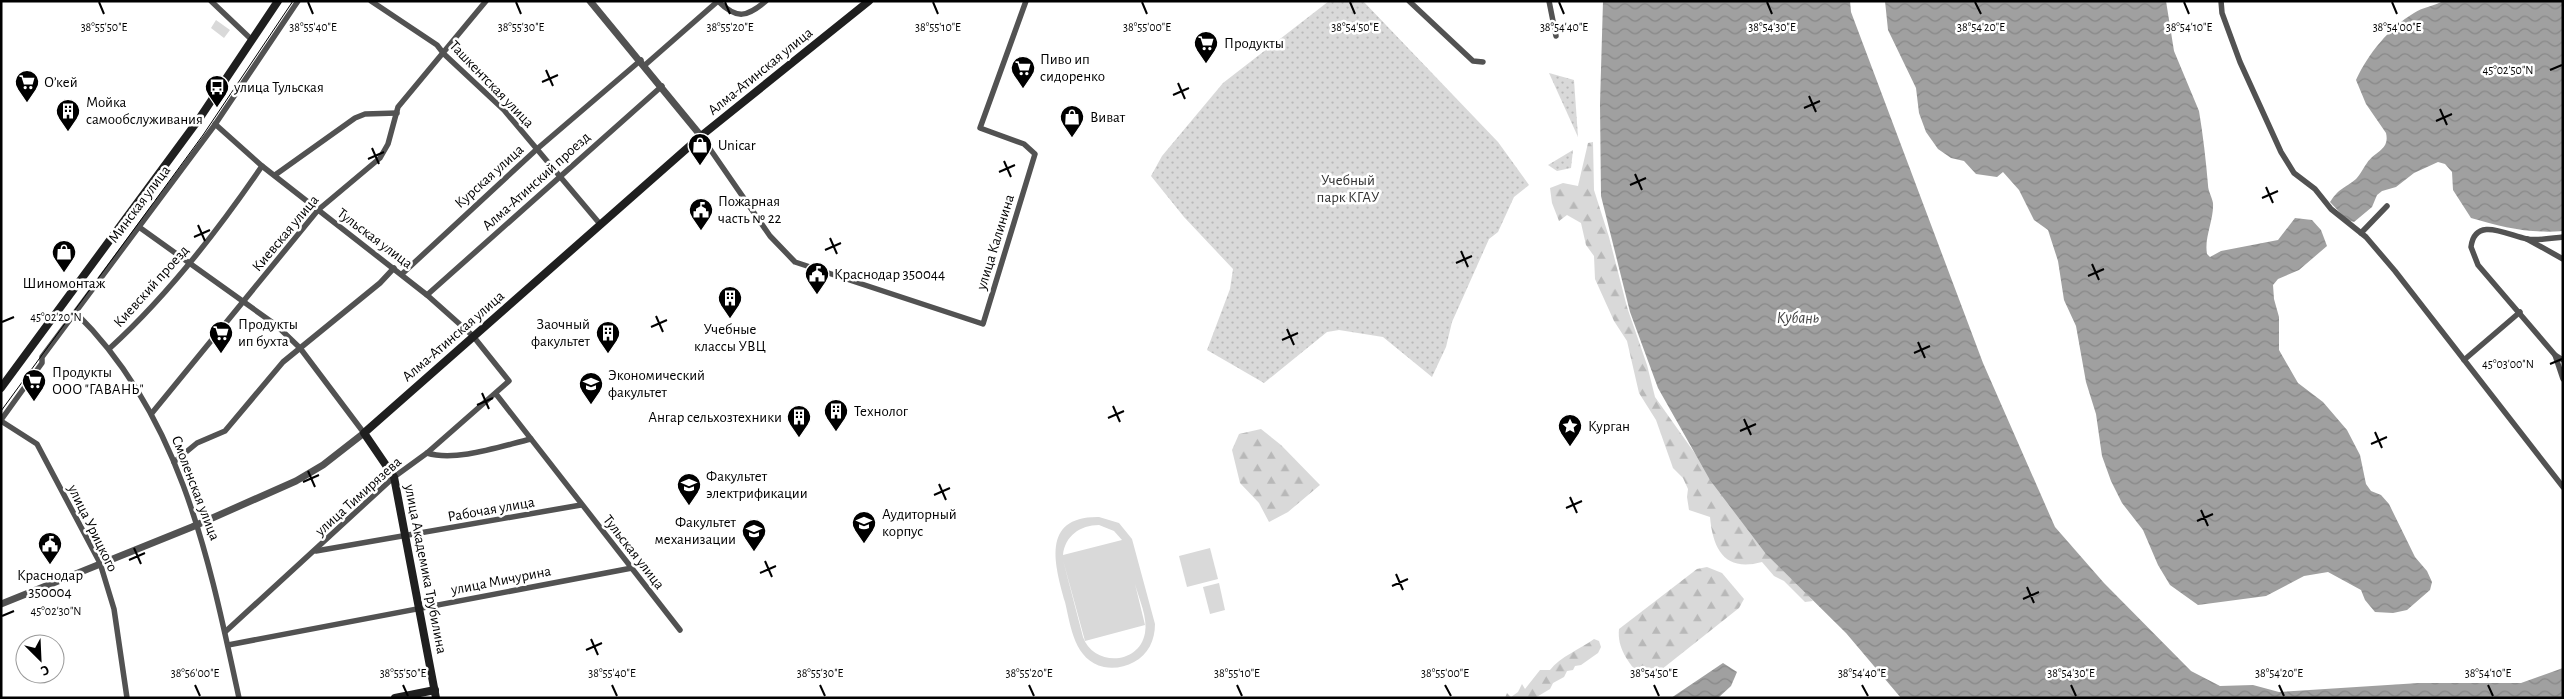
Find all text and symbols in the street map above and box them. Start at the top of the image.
text: 38°55'50"E [81,21,128,33]
text: 38°55'40"E [289,21,337,33]
text: 38°55'30"E [498,21,545,33]
text: 38°55'20"E [706,21,754,33]
text: 38°55'10"E [915,21,961,33]
text: 38°55'00"E [1123,21,1171,33]
text: 38°54'50"E [1331,21,1379,33]
text: 38°54'40"E [1540,21,1588,33]
text: 38°54'30"E [1748,21,1796,33]
text: 38°54'20"E [1957,21,2005,33]
text: 38°54'10"E [2166,21,2212,33]
text: 38°54'00"E [2373,21,2422,33]
street label: Алма-Атинская улица [705,25,816,118]
supermarket icon: Продукты [1193,30,1219,64]
place label: Продукты [1224,36,1284,51]
street label: Ташкентская улица [447,38,537,131]
place label: Пиво ип сидоренко [1040,52,1105,84]
supermarket icon: Пиво ип сидоренко [1010,55,1036,89]
text: 45°02'50"N [2482,64,2534,76]
supermarket icon: О’кей [14,69,40,103]
bus stop icon: улица Тульская [204,74,230,108]
place label: О’кей [44,75,78,90]
place label: улица Тульская [233,80,324,95]
place label: Мойка самообслуживания [86,95,203,127]
building icon: Мойка самообслуживания [55,98,81,132]
shop icon: Виват [1059,104,1085,138]
place label: Виват [1090,110,1126,125]
street label: Алма-Атинский проезд [480,129,593,234]
shop icon: Unicar [687,132,713,166]
place label: Unicar [718,138,756,153]
street label: Курская улица [452,142,527,211]
street label: Минская улица [106,163,173,246]
park label: Учебный парк КГАУ [1317,173,1380,205]
street label: Киевская улица [249,192,322,274]
street label: улица Калинина [974,193,1017,293]
place label: Пожарная часть № 22 [718,194,782,226]
public building icon: Пожарная часть № 22 [688,197,714,231]
street label: Тульская улица [334,205,415,271]
shop icon: Шиномонтаж [51,239,77,273]
street label: Киевский проезд [111,242,192,330]
public building icon: Краснодар 350044 [804,261,830,295]
place label: Краснодар 350044 [834,267,945,282]
place label: Шиномонтаж [23,276,106,291]
building icon: Учебные классы УВЦ [717,285,743,319]
street label: Алма-Атинская улица [399,288,507,385]
water label: Кубань [1777,310,1819,326]
text: 45°02'20"N [30,311,82,323]
place label: Продукты ип бухта [238,317,298,349]
place label: Заочный факультет [531,317,591,349]
supermarket icon: Продукты ип бухта [208,320,234,354]
building icon: Заочный факультет [595,320,621,354]
place label: Учебные классы УВЦ [694,322,766,354]
text: 45°03'00"N [2482,358,2534,370]
place label: Продукты ООО "ГАВАНЬ" [52,365,144,397]
supermarket icon: Продукты ООО "ГАВАНЬ" [21,368,47,402]
place label: Экономический факультет [608,368,705,400]
school or university icon: Экономический факультет [578,371,604,405]
building icon: Технолог [823,398,849,432]
building icon: Ангар сельхозтехники [786,404,812,438]
place label: Технолог [854,404,909,419]
place label: Ангар сельхозтехники [648,410,782,425]
place icon: Курган [1557,413,1583,447]
place label: Курган [1588,419,1630,434]
street label: Смоленская улица [169,434,222,543]
street label: улица Тимирязева [312,454,404,539]
place label: Факультет электрификации [706,469,808,501]
school or university icon: Факультет электрификации [676,472,702,506]
street label: улица Урицкого [65,481,120,574]
street label: улица Академика Трубилина [402,482,449,655]
street label: Рабочая улица [447,494,536,525]
place label: Аудиторный корпус [882,507,957,539]
school or university icon: Аудиторный корпус [851,510,877,544]
street label: Тульская улица [600,512,667,592]
place label: Факультет механизации [655,515,737,547]
school or university icon: Факультет механизации [741,518,767,552]
public building icon: Краснодар 350004 [37,531,63,565]
street label: улица Мичурина [449,563,553,598]
place label: Краснодар 350004 [17,568,83,600]
text: 45°02'30"N [31,605,81,617]
north arrow [15,634,65,684]
text: С [38,662,51,678]
text: 38°56'00"E [171,667,220,679]
text: 38°55'50"E [380,667,427,679]
text: 38°55'40"E [588,667,636,679]
text: 38°55'30"E [797,667,844,679]
text: 38°55'20"E [1005,667,1053,679]
text: 38°55'10"E [1214,667,1260,679]
text: 38°55'00"E [1421,667,1469,679]
text: 38°54'50"E [1630,667,1678,679]
text: 38°54'40"E [1838,667,1886,679]
text: 38°54'30"E [2047,667,2095,679]
text: 38°54'20"E [2255,667,2303,679]
text: 38°54'10"E [2465,667,2511,679]

